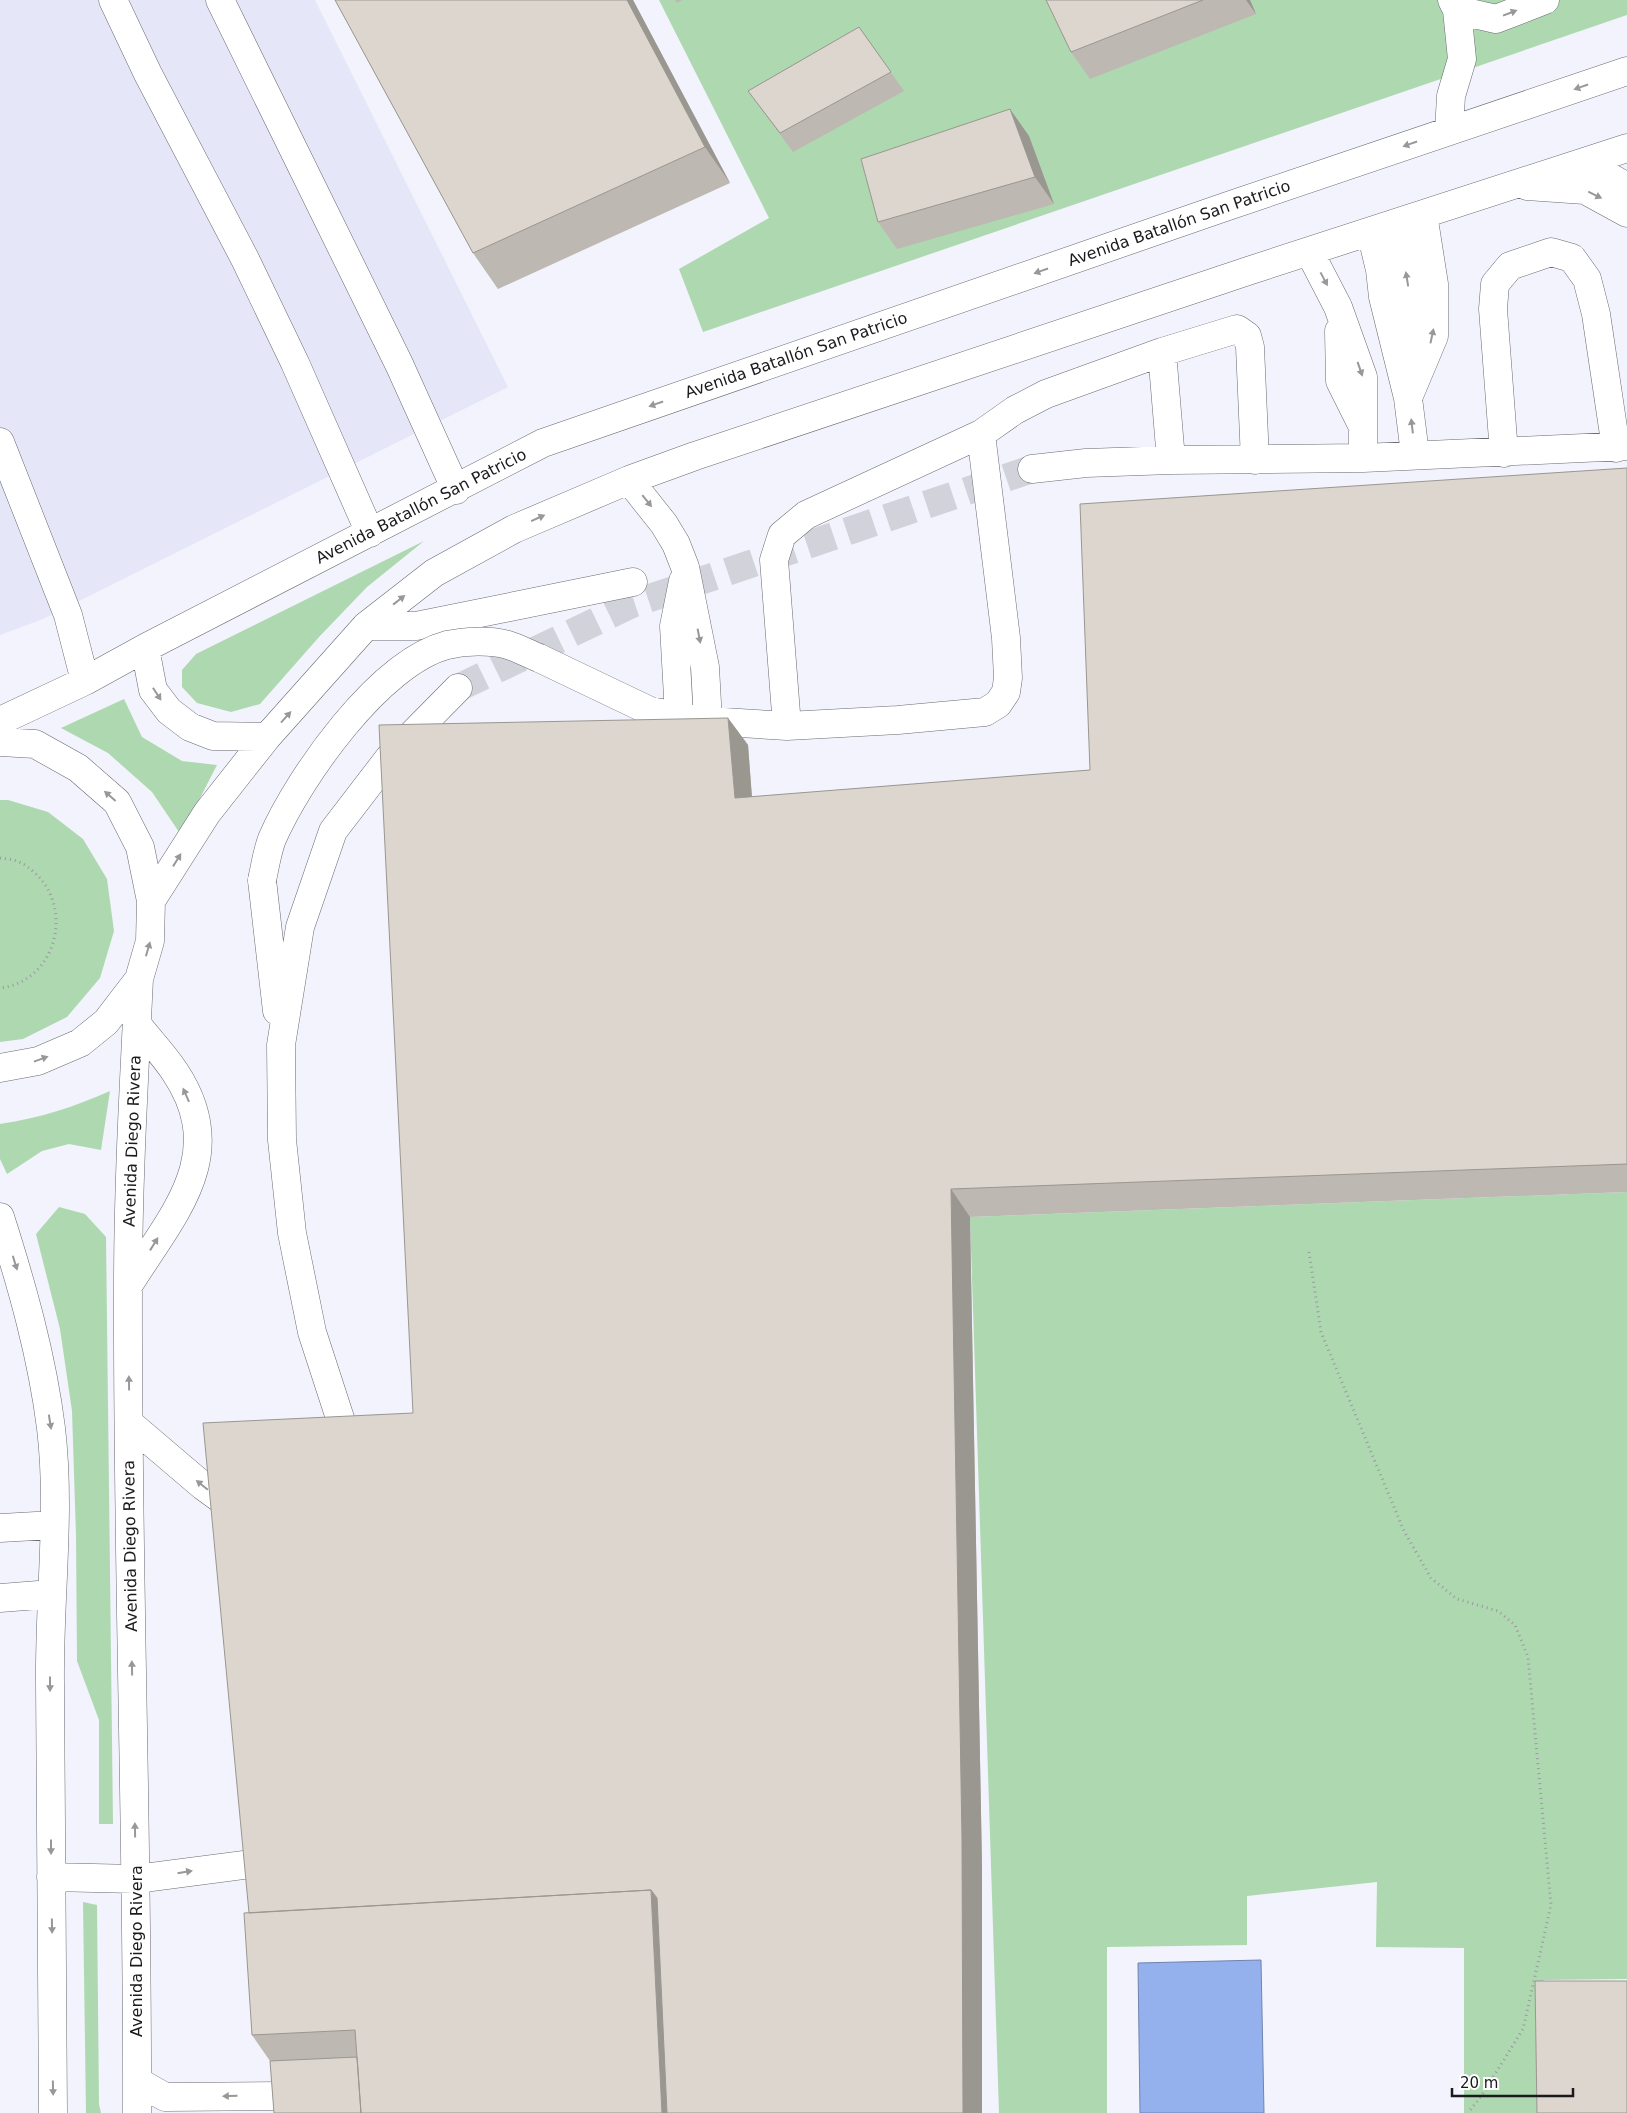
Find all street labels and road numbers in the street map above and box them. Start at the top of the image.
street label: Avenida Batallón San Patricio [1065,176,1293,270]
street label: Avenida Batallón San Patricio [682,308,910,402]
street label: Avenida Batallón San Patricio [312,444,530,568]
street label: Avenida Diego Rivera [120,1055,144,1227]
street label: Avenida Diego Rivera [119,1460,141,1632]
street label: Avenida Diego Rivera [127,1865,146,2037]

